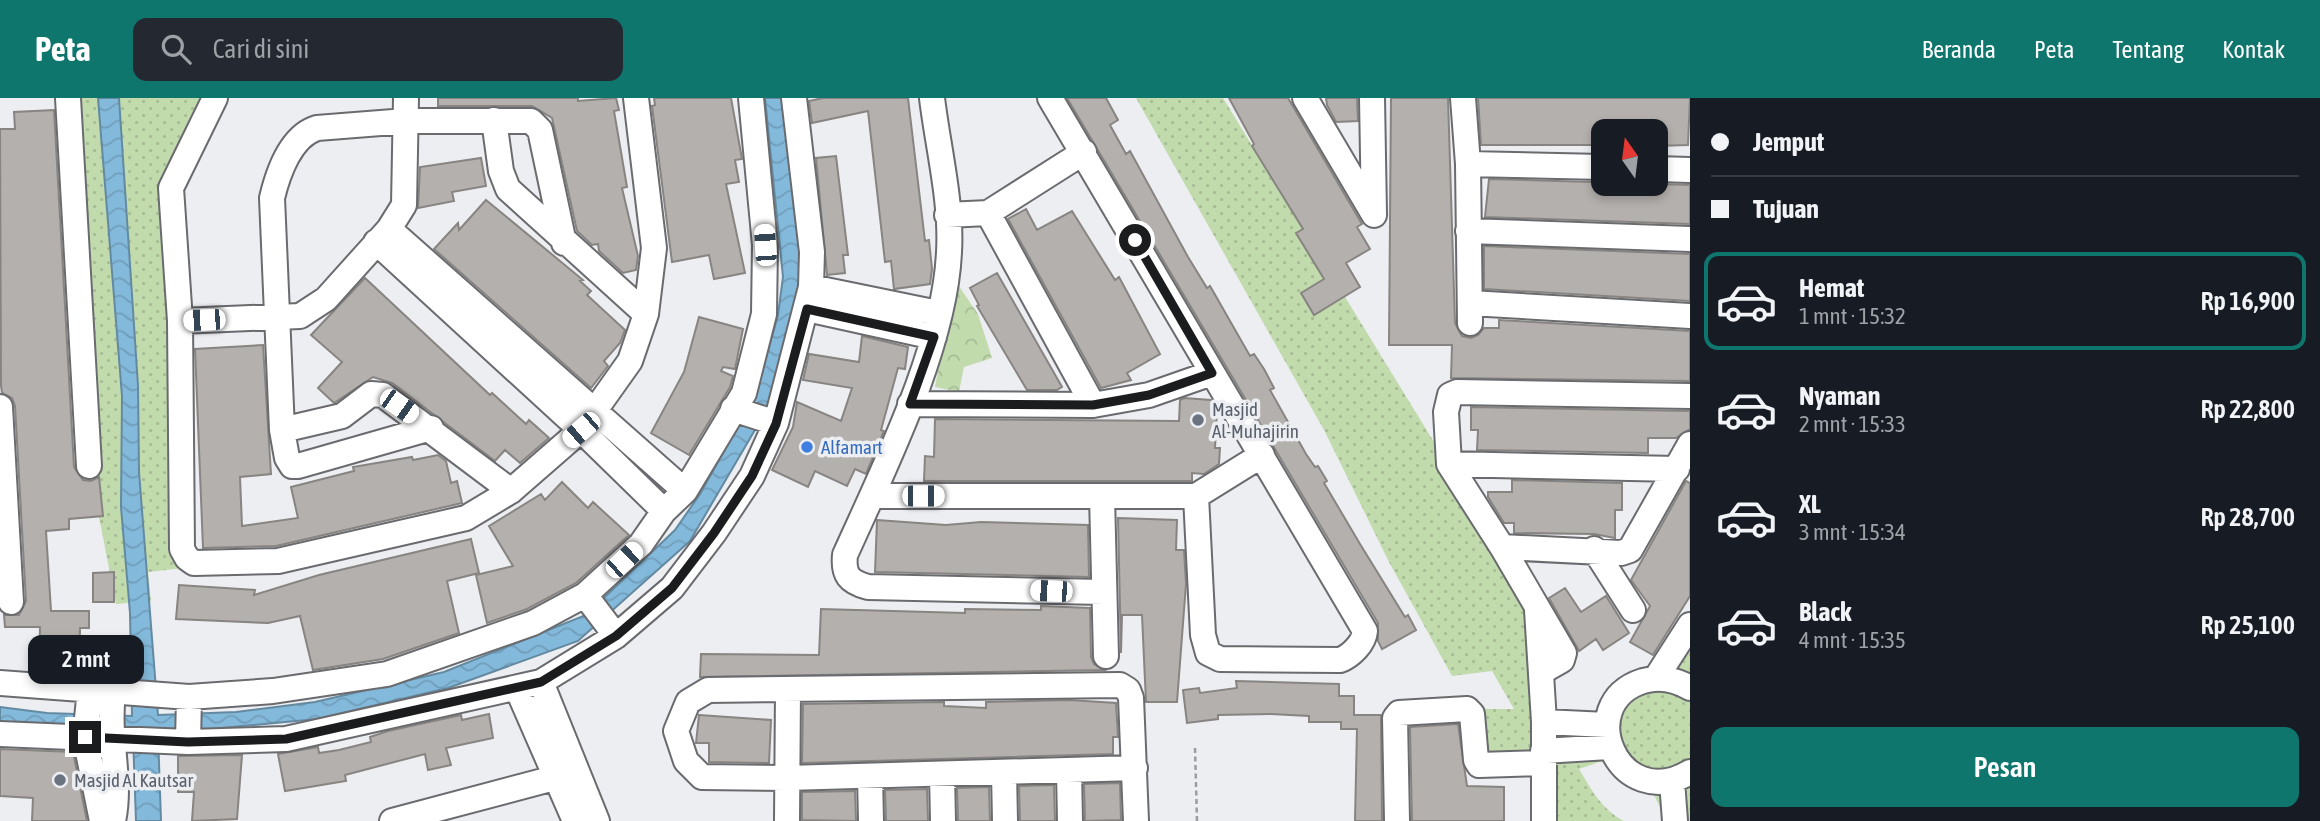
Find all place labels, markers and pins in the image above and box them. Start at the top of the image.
place label: Masjid Al-Muhajirin [1212,398,1299,442]
marker: Masjid Al-Muhajirin [1190,412,1206,428]
place label: Alfamart [821,436,883,458]
marker: Alfamart [799,439,815,455]
place label: Masjid Al Kautsar [74,769,194,791]
marker: Masjid Al Kautsar [52,772,68,788]

